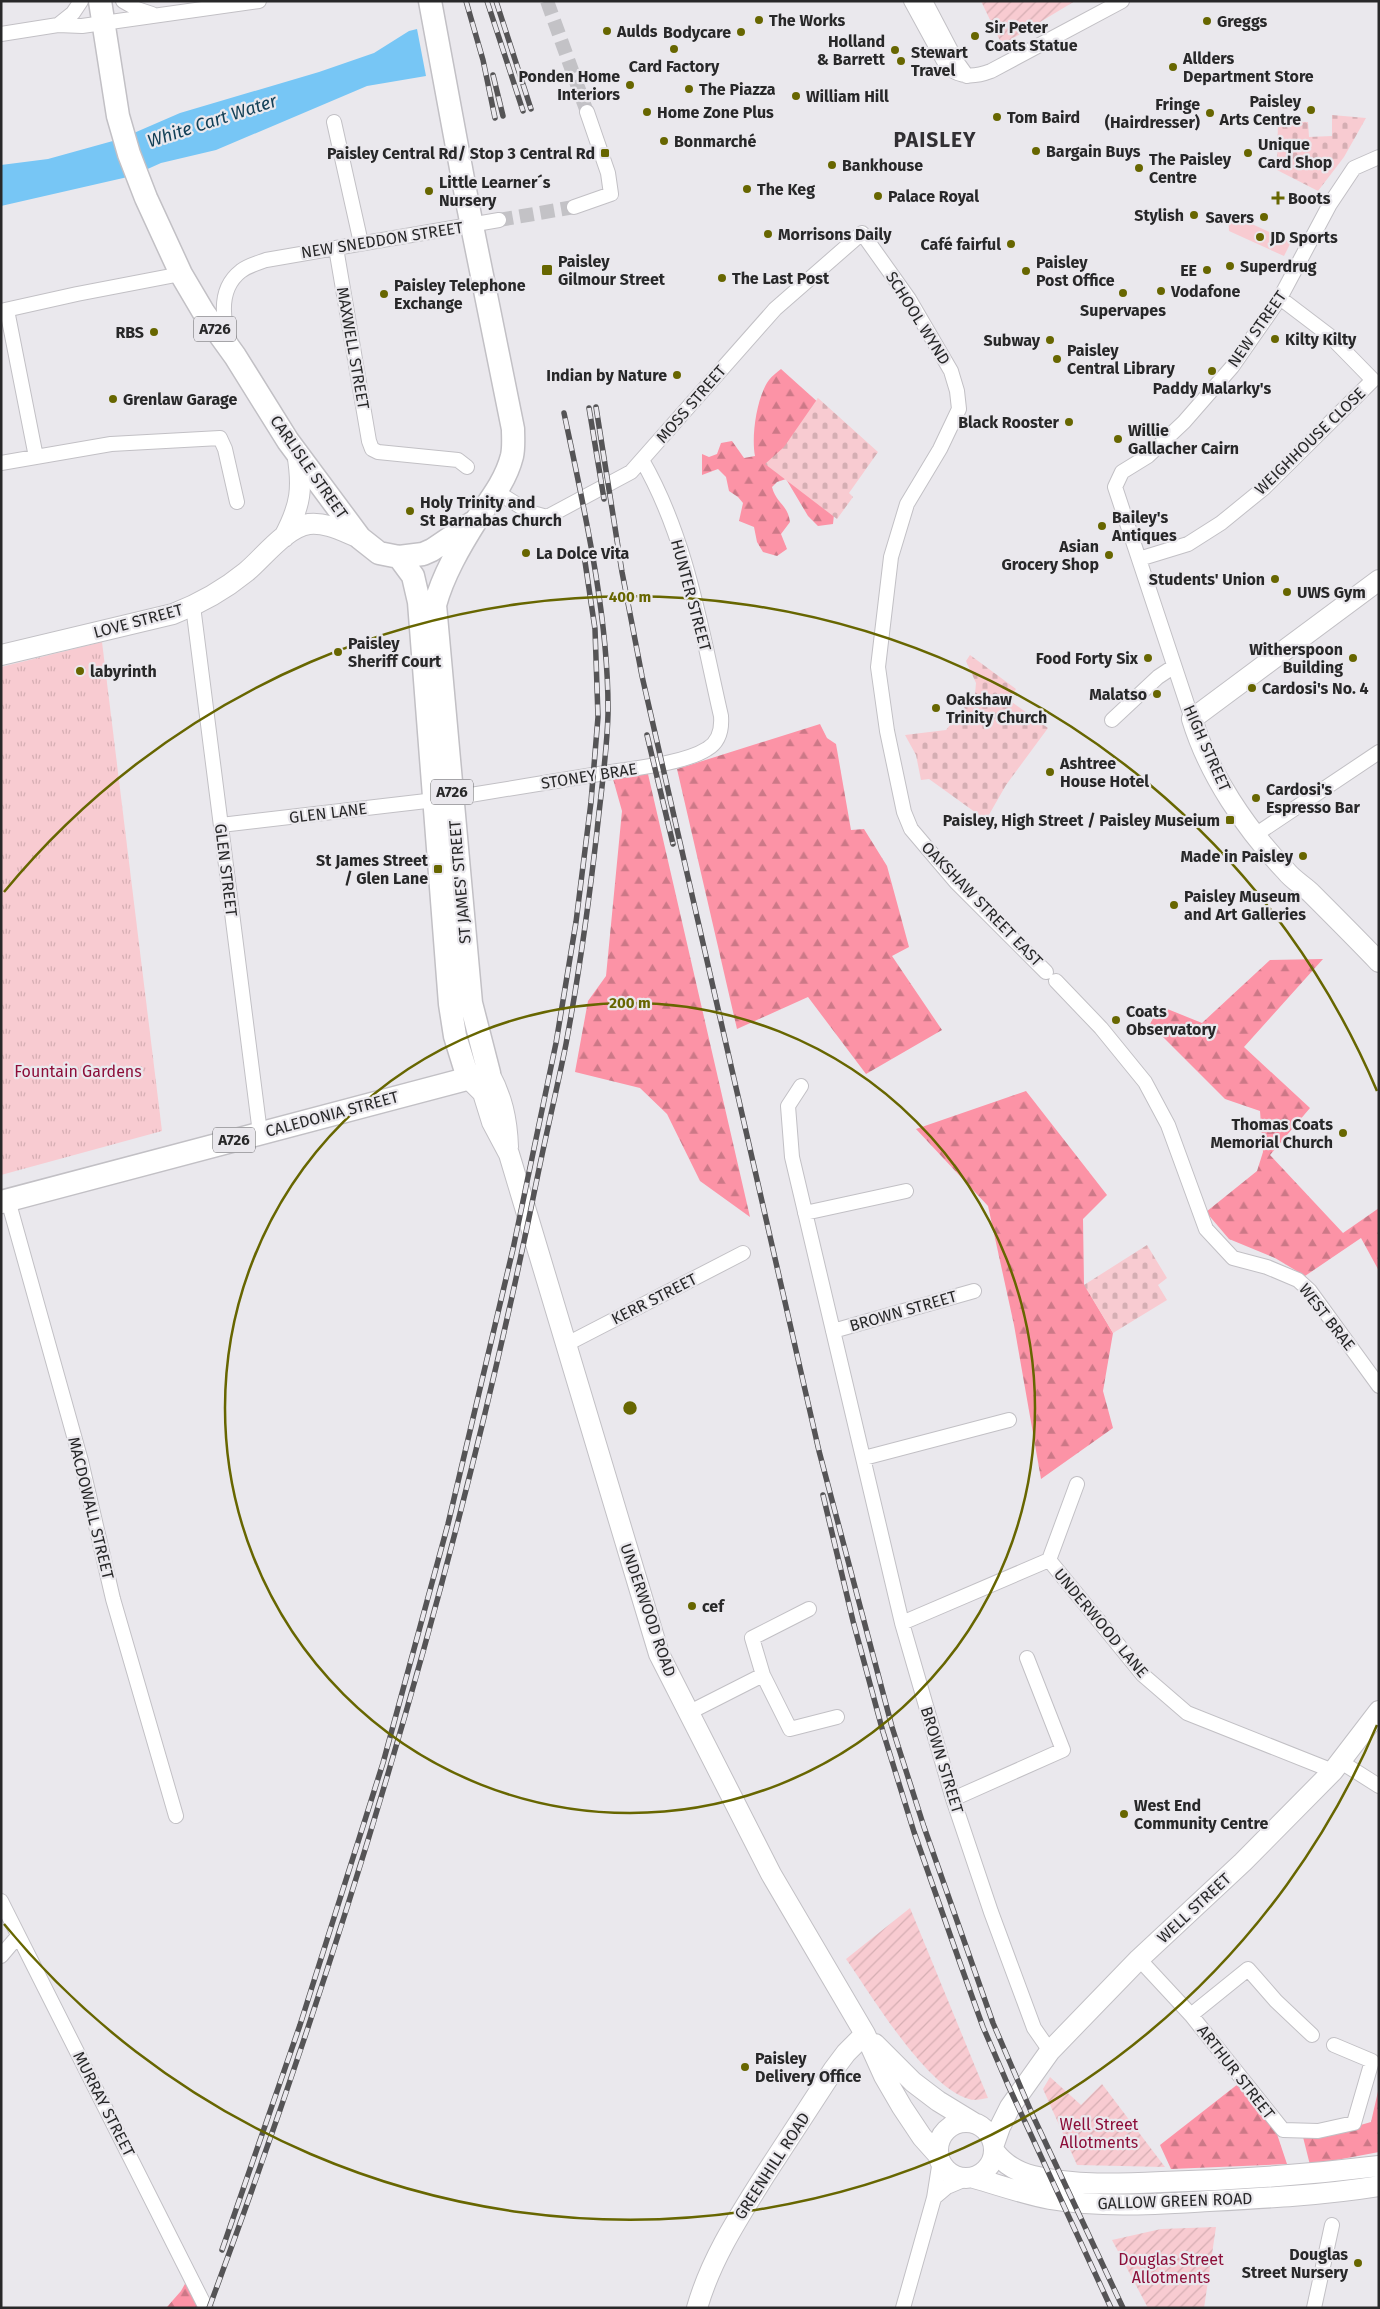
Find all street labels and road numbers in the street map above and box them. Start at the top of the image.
street label: NEW SNEDDON STREET [300,218,465,262]
street label: SCHOOL WYND [882,268,954,368]
street label: MAXWELL STREET [333,285,373,411]
street label: NEW STREET [1224,287,1291,371]
road number: A726 [194,316,236,342]
street label: MOSS STREET [652,361,730,447]
street label: WEIGHHOUSE CLOSE [1251,383,1369,499]
street label: CARLISLE STREET [266,412,352,523]
street label: HUNTER STREET [667,537,715,654]
street label: LOVE STREET [91,600,185,642]
street label: HIGH STREET [1180,702,1235,795]
street label: STONEY BRAE [540,759,638,793]
road number: A726 [431,780,473,804]
street label: GLEN LANE [288,799,368,827]
street label: ST JAMES' STREET [445,819,475,944]
street label: GLEN STREET [211,822,241,918]
street label: OAKSHAW STREET EAST [918,838,1047,971]
street label: CALEDONIA STREET [263,1087,401,1141]
road number: A726 [213,1128,255,1152]
street label: KERR STREET [608,1269,701,1329]
street label: WEST BRAE [1295,1280,1359,1354]
street label: BROWN STREET [847,1286,959,1335]
street label: MACDOWALL STREET [64,1435,118,1582]
street label: UNDERWOOD ROAD [616,1541,680,1679]
street label: UNDERWOOD LANE [1050,1565,1152,1681]
street label: BROWN STREET [917,1704,967,1816]
street label: WELL STREET [1153,1869,1235,1947]
street label: ARTHUR STREET [1193,2021,1279,2123]
street label: MURRAY STREET [69,2048,139,2160]
street label: GREENHILL ROAD [730,2109,814,2223]
street label: GALLOW GREEN ROAD [1097,2189,1253,2213]

